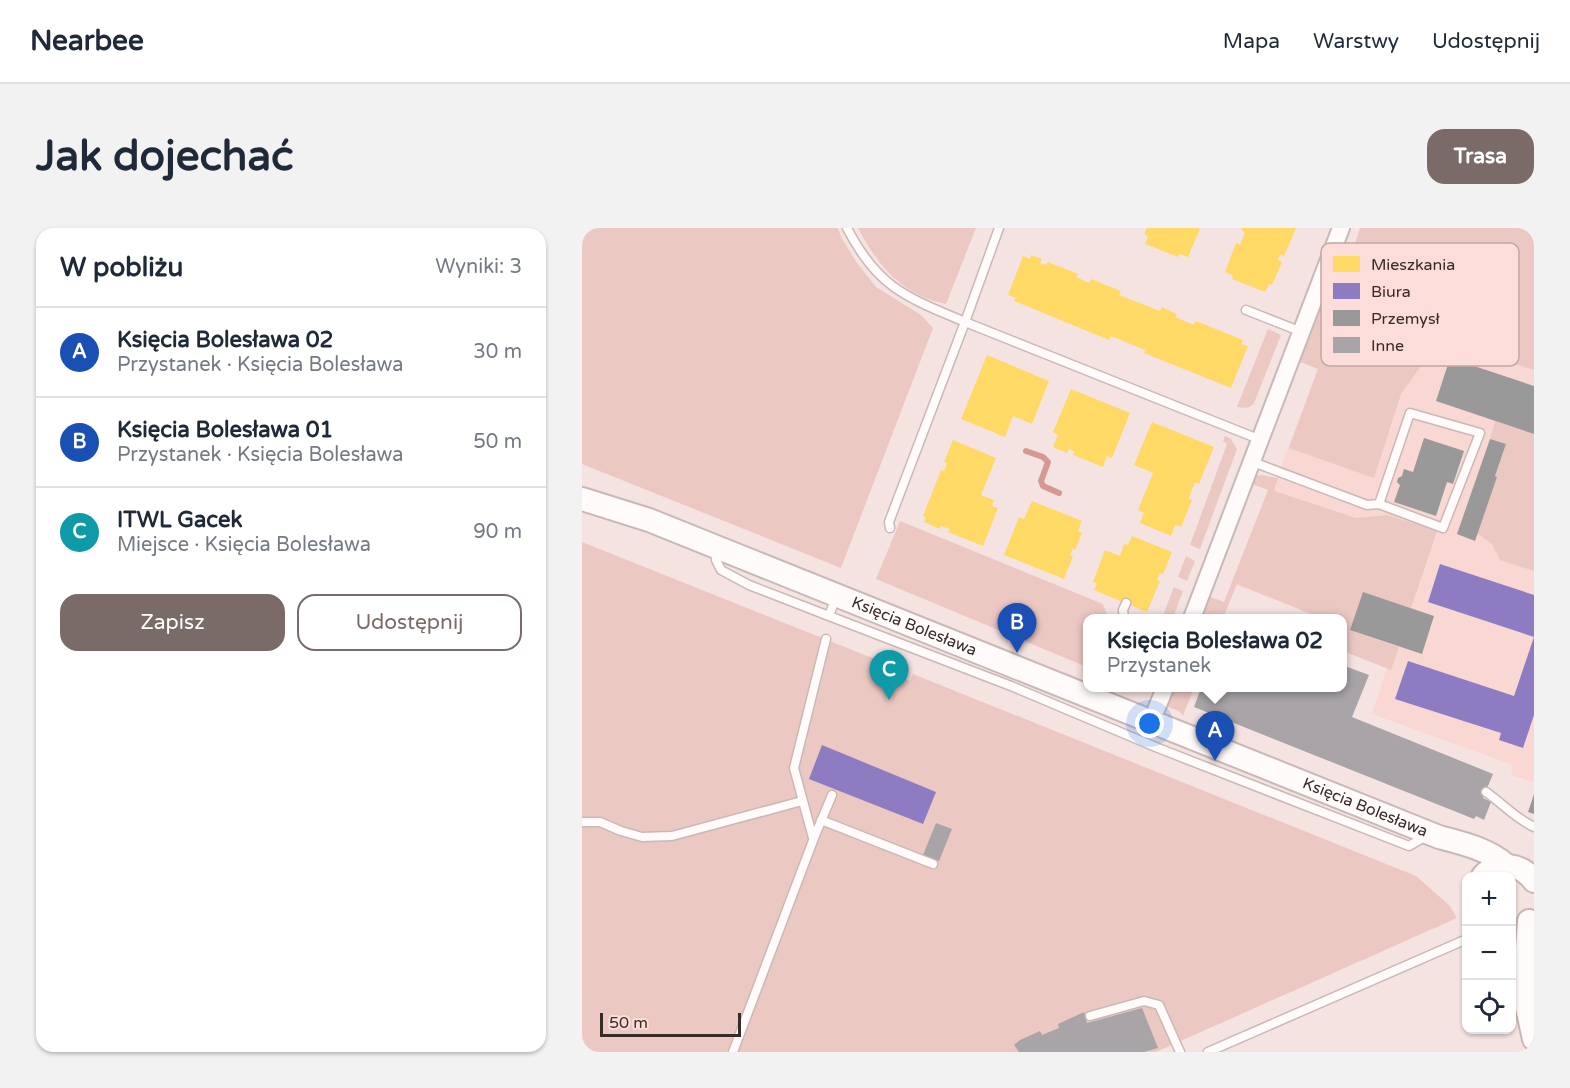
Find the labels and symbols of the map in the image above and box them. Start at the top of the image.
legend [1321,243,1519,366]
text: Mieszkania [1371,255,1455,275]
text: Biura [1371,282,1411,302]
text: Przemysł [1371,309,1441,329]
text: Inne [1371,336,1404,356]
street label: Księcia Bolesława [849,592,980,661]
pin: B [998,604,1036,653]
pin: C [870,650,908,700]
your location [1135,709,1164,738]
pin: A [1196,712,1234,761]
street label: Księcia Bolesława [1300,773,1431,842]
scale bar [600,1010,741,1038]

